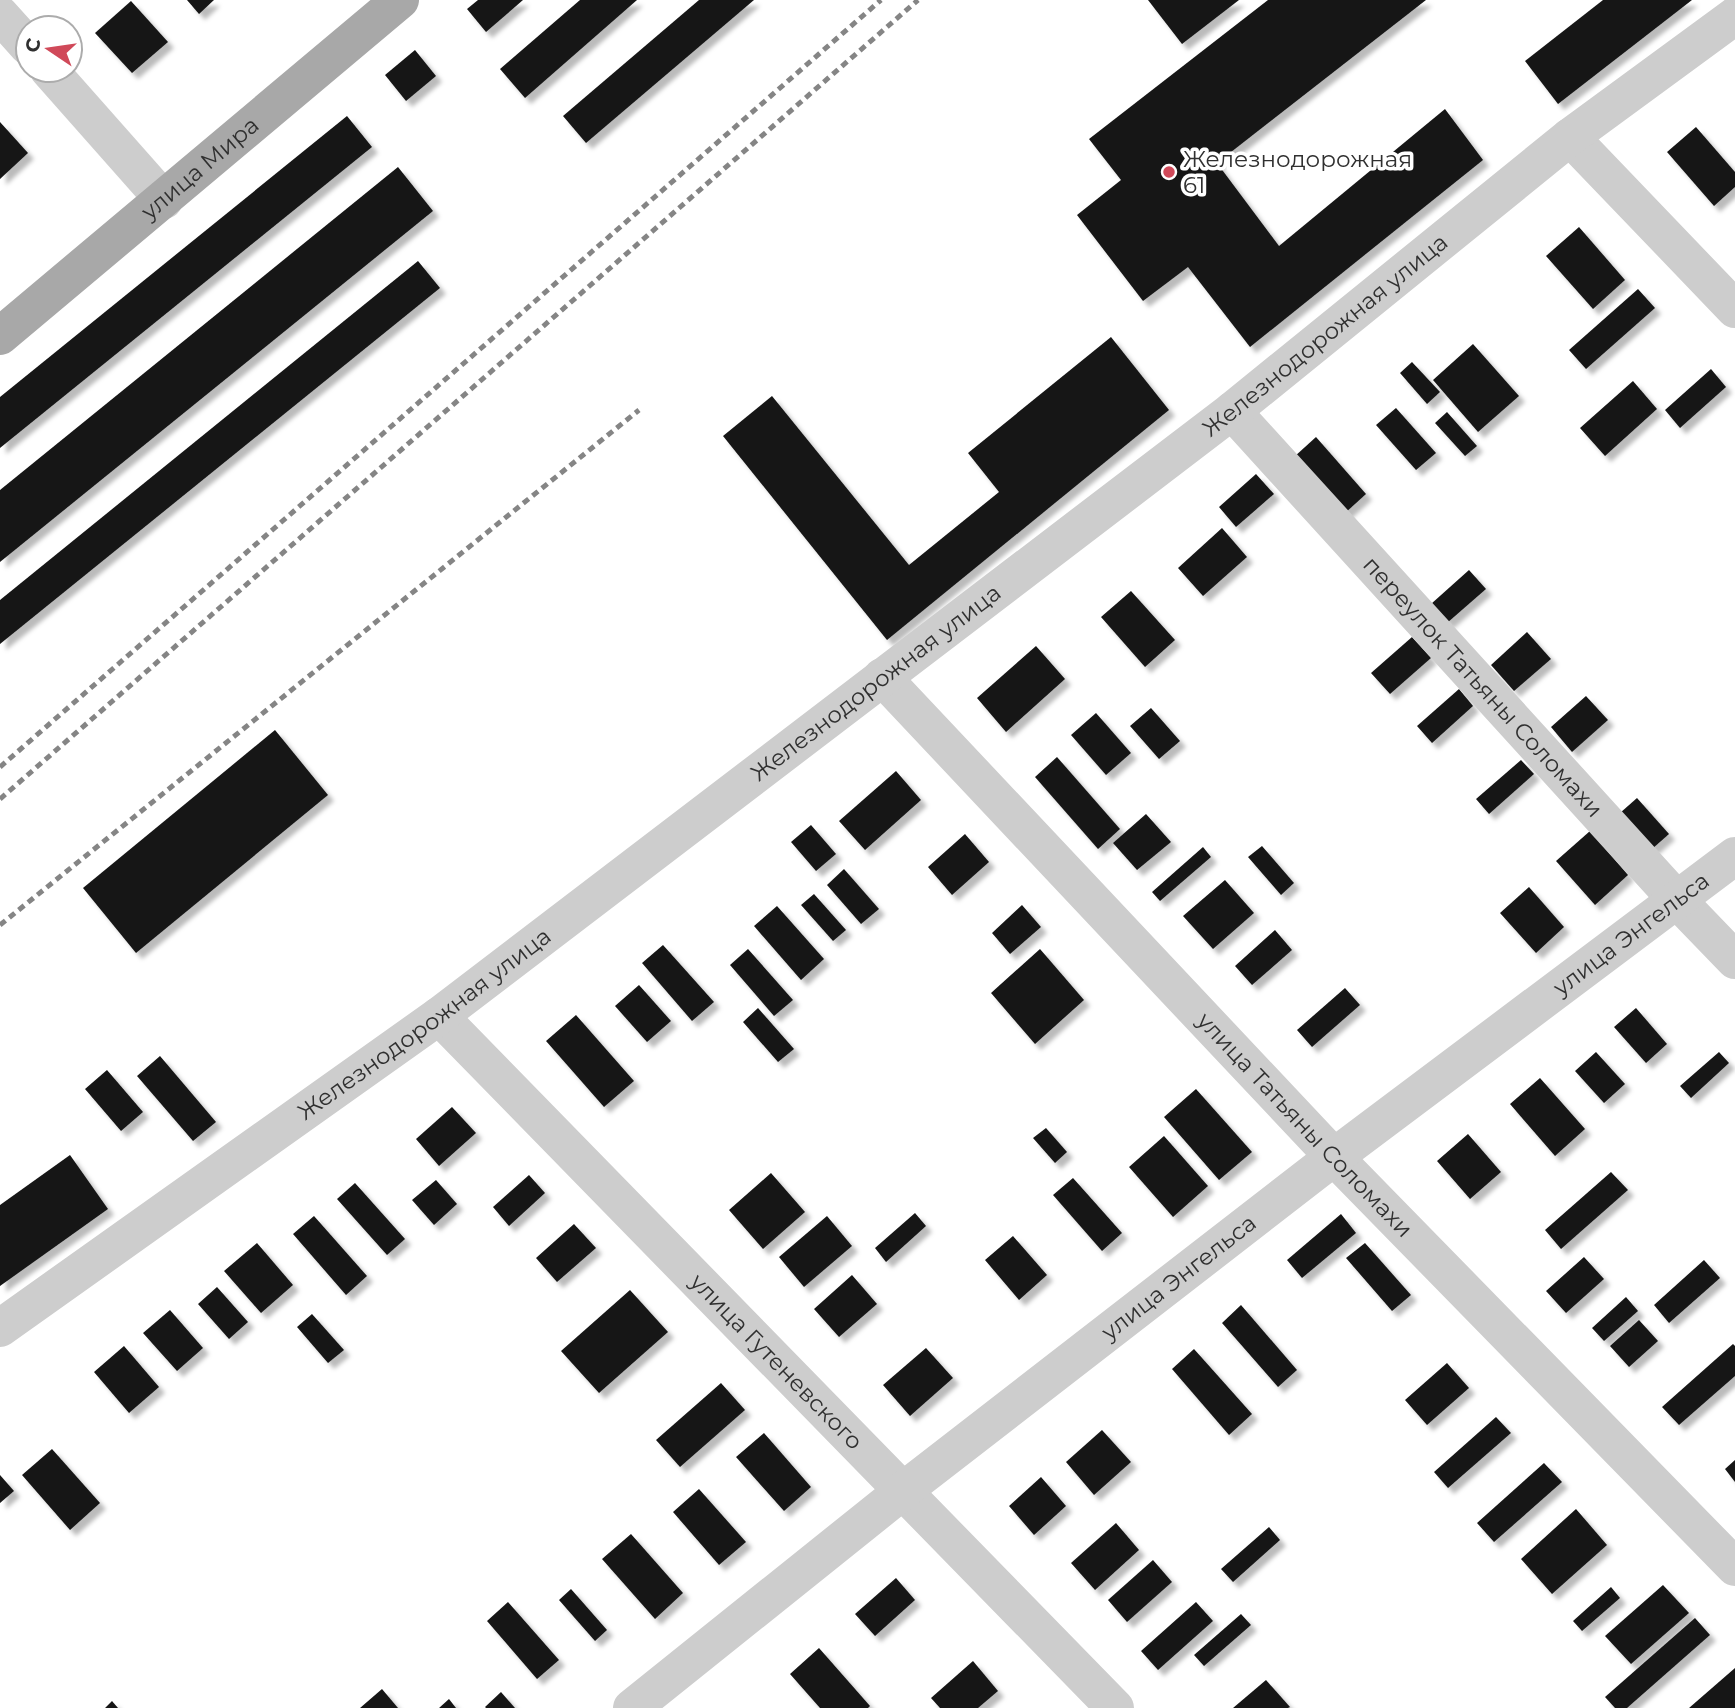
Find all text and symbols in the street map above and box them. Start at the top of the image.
north arrow [14,14,84,84]
text: С [20,36,46,55]
street label: улица Мира [135,111,264,226]
place label: Железнодорожная 61 [1183,145,1412,199]
marker: Железнодорожная 61 [1161,164,1177,180]
street label: Железнодорожная улица [1197,228,1453,442]
street label: переулок Татьяны Соломахи [1357,551,1609,823]
street label: Железнодорожная улица [745,578,1006,787]
street label: улица Энгельса [1547,866,1715,1002]
street label: Железнодорожная улица [292,922,556,1126]
street label: улица Татьяны Соломахи [1191,1006,1419,1243]
street label: улица Энгельса [1095,1209,1262,1346]
street label: улица Гутеневского [684,1267,869,1455]

